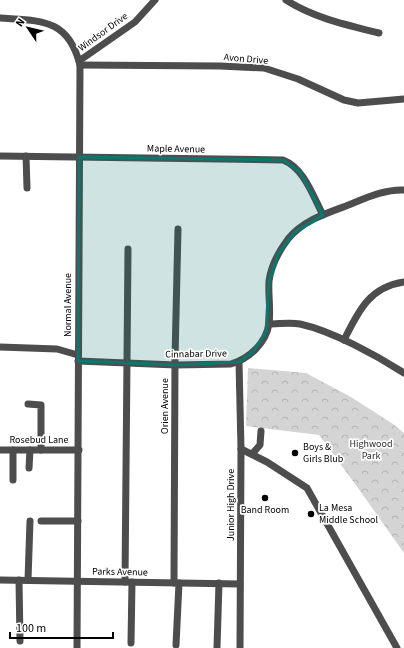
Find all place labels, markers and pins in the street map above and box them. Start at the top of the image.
place label: Boys & Girls Blub [303,440,344,466]
marker: Boys & Girls Blub [290,448,300,458]
marker: Band Room [260,493,270,503]
place label: La Mesa Middle School [319,501,379,527]
place label: Band Room [241,503,289,517]
marker: La Mesa Middle School [306,509,316,519]

